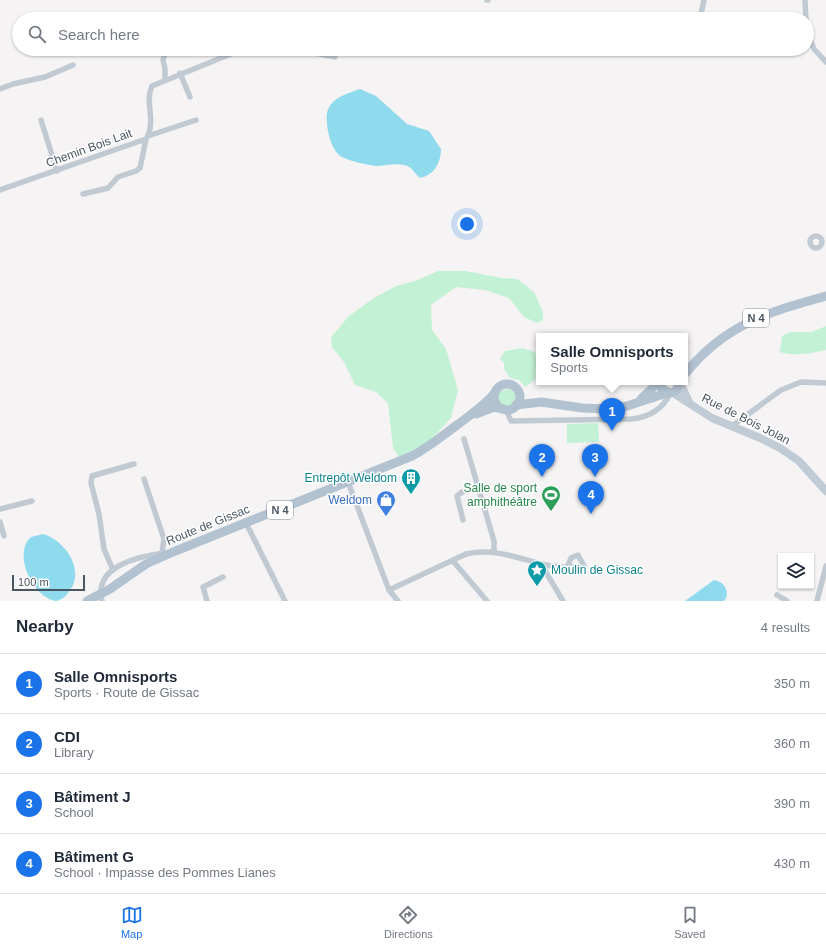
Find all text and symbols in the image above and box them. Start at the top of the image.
search box [12,12,814,56]
icon: search [26,23,48,45]
text: Search here [58,26,140,43]
street label: Chemin Bois Lait [44,126,135,170]
your location [457,214,477,234]
road number: N 4 [743,309,769,327]
popup [536,333,688,385]
text: Salle Omnisports [550,343,674,360]
text: Sports [550,360,588,375]
street label: Rue de Bois Jolan [699,391,793,447]
pin: 1 [599,398,625,431]
pin: 2 [529,444,555,477]
pin: 3 [582,444,608,477]
building icon: Entrepôt Weldom [400,467,422,495]
place label: Entrepôt Weldom [305,471,397,485]
place label: Salle de sport amphithéâtre [464,481,538,509]
pin: 4 [578,481,604,514]
sports icon: Salle de sport amphithéâtre [540,484,562,512]
shop icon: Weldom [375,489,397,517]
place label: Weldom [328,493,372,507]
road number: N 4 [267,501,293,519]
street label: Route de Gissac [164,502,252,548]
map controls [778,553,814,589]
button: layers [778,553,814,589]
place icon: Moulin de Gissac [526,559,548,587]
place label: Moulin de Gissac [551,563,643,577]
scale bar [12,573,85,592]
text: 100 m [18,576,49,588]
text: Nearby [16,617,74,636]
text: 4 results [761,620,810,635]
text: Salle Omnisports [54,668,177,685]
text: 1 [25,676,33,691]
text: 350 m [774,676,810,691]
text: Sports · Route de Gissac [54,685,199,700]
text: CDI [54,728,80,745]
text: 2 [25,736,33,751]
text: 360 m [774,736,810,751]
text: Library [54,745,94,760]
text: Bâtiment J [54,788,131,805]
text: 3 [25,796,33,811]
text: 390 m [774,796,810,811]
text: School [54,805,94,820]
text: Bâtiment G [54,848,134,865]
text: 4 [25,856,33,871]
text: 430 m [774,856,810,871]
text: School · Impasse des Pommes Lianes [54,865,276,880]
tab: Map [121,904,143,940]
tab: Directions [384,904,433,940]
tab: Saved [674,904,705,940]

